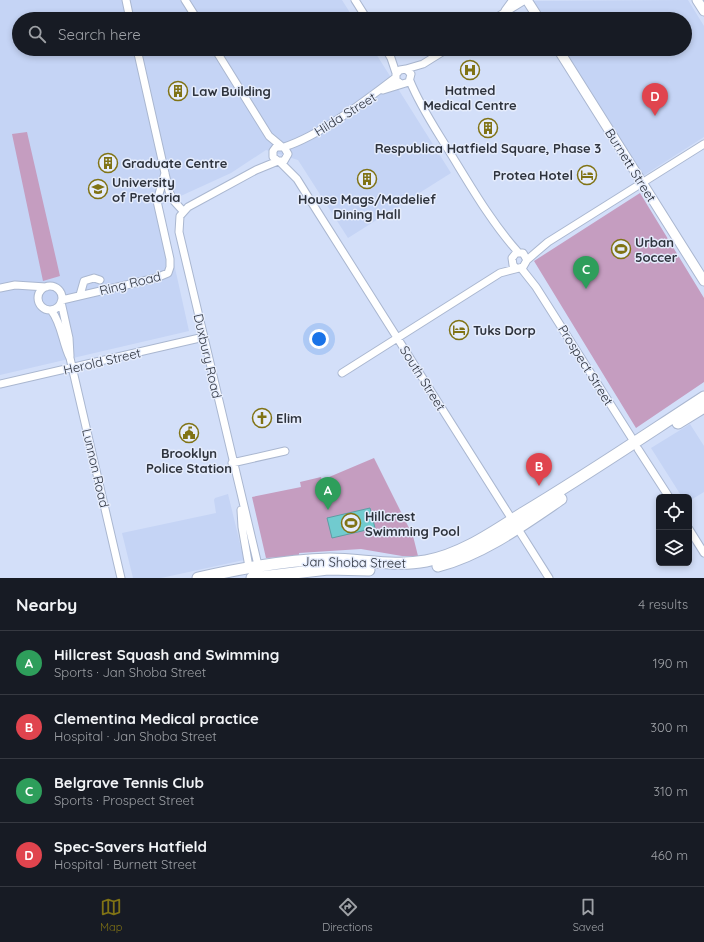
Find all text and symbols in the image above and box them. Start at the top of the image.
search box [12,12,692,56]
icon: search [26,23,48,45]
text: Search here [58,25,141,44]
hospital icon: Hatmed Medical Centre [459,59,481,81]
building icon: Law Building [167,80,189,102]
place label: Hatmed Medical Centre [423,82,517,113]
place label: Law Building [192,83,271,99]
pin: D [642,83,668,116]
street label: Hilda Street [311,89,379,139]
building icon: Respublica Hatfield Square, Phase 3 [477,117,499,139]
street label: Burnett Street [602,125,660,205]
place label: Respublica Hatfield Square, Phase 3 [375,140,601,156]
building icon: Graduate Centre [97,152,119,174]
place label: Graduate Centre [122,155,228,171]
hotel icon: Protea Hotel [576,164,598,186]
place label: Protea Hotel [493,167,573,183]
building icon: House Mags/Madelief Dining Hall [356,168,378,190]
place label: University of Pretoria [112,174,181,205]
school or university icon: University of Pretoria [87,178,109,200]
place label: House Mags/Madelief Dining Hall [298,191,436,222]
place label: Urban 5occer [635,234,678,265]
sports icon: Urban 5occer [610,238,632,260]
pin: C [573,256,599,289]
street label: Ring Road [98,268,162,298]
street label: Duxbury Road [190,312,226,400]
hotel icon: Tuks Dorp [448,319,470,341]
place label: Tuks Dorp [473,322,536,338]
street label: Prospect Street [555,322,617,408]
your location [309,329,329,349]
street label: South Street [397,343,449,413]
street label: Herold Street [62,344,142,378]
church icon: Elim [251,407,273,429]
place label: Elim [276,410,302,426]
public building icon: Brooklyn Police Station [178,422,200,444]
street label: Lunnon Road [79,427,113,509]
place label: Brooklyn Police Station [146,445,232,476]
pin: B [526,453,552,486]
pin: A [315,477,341,510]
map controls [656,494,692,566]
button: locate [656,494,692,530]
place label: Hillcrest Swimming Pool [365,508,460,539]
sports icon: Hillcrest Swimming Pool [340,512,362,534]
button: layers [656,530,692,566]
street label: Jan Shoba Street [302,553,406,571]
text: Nearby [16,594,77,615]
text: 4 results [638,596,688,612]
text: Hillcrest Squash and Swimming [54,645,279,664]
text: A [25,655,33,671]
text: 190 m [653,655,688,671]
text: Sports · Jan Shoba Street [54,664,206,680]
text: Clementina Medical practice [54,709,259,728]
text: B [25,719,33,735]
text: 300 m [650,719,688,735]
text: Hospital · Jan Shoba Street [54,728,217,744]
text: Belgrave Tennis Club [54,773,204,792]
text: C [25,783,33,799]
text: 310 m [653,783,688,799]
text: Sports · Prospect Street [54,792,194,808]
text: Spec-Savers Hatfield [54,837,207,856]
text: D [24,847,34,863]
text: 460 m [651,847,688,863]
text: Hospital · Burnett Street [54,856,197,872]
tab: Map [100,896,122,934]
tab: Directions [322,896,373,934]
tab: Saved [573,896,604,934]

